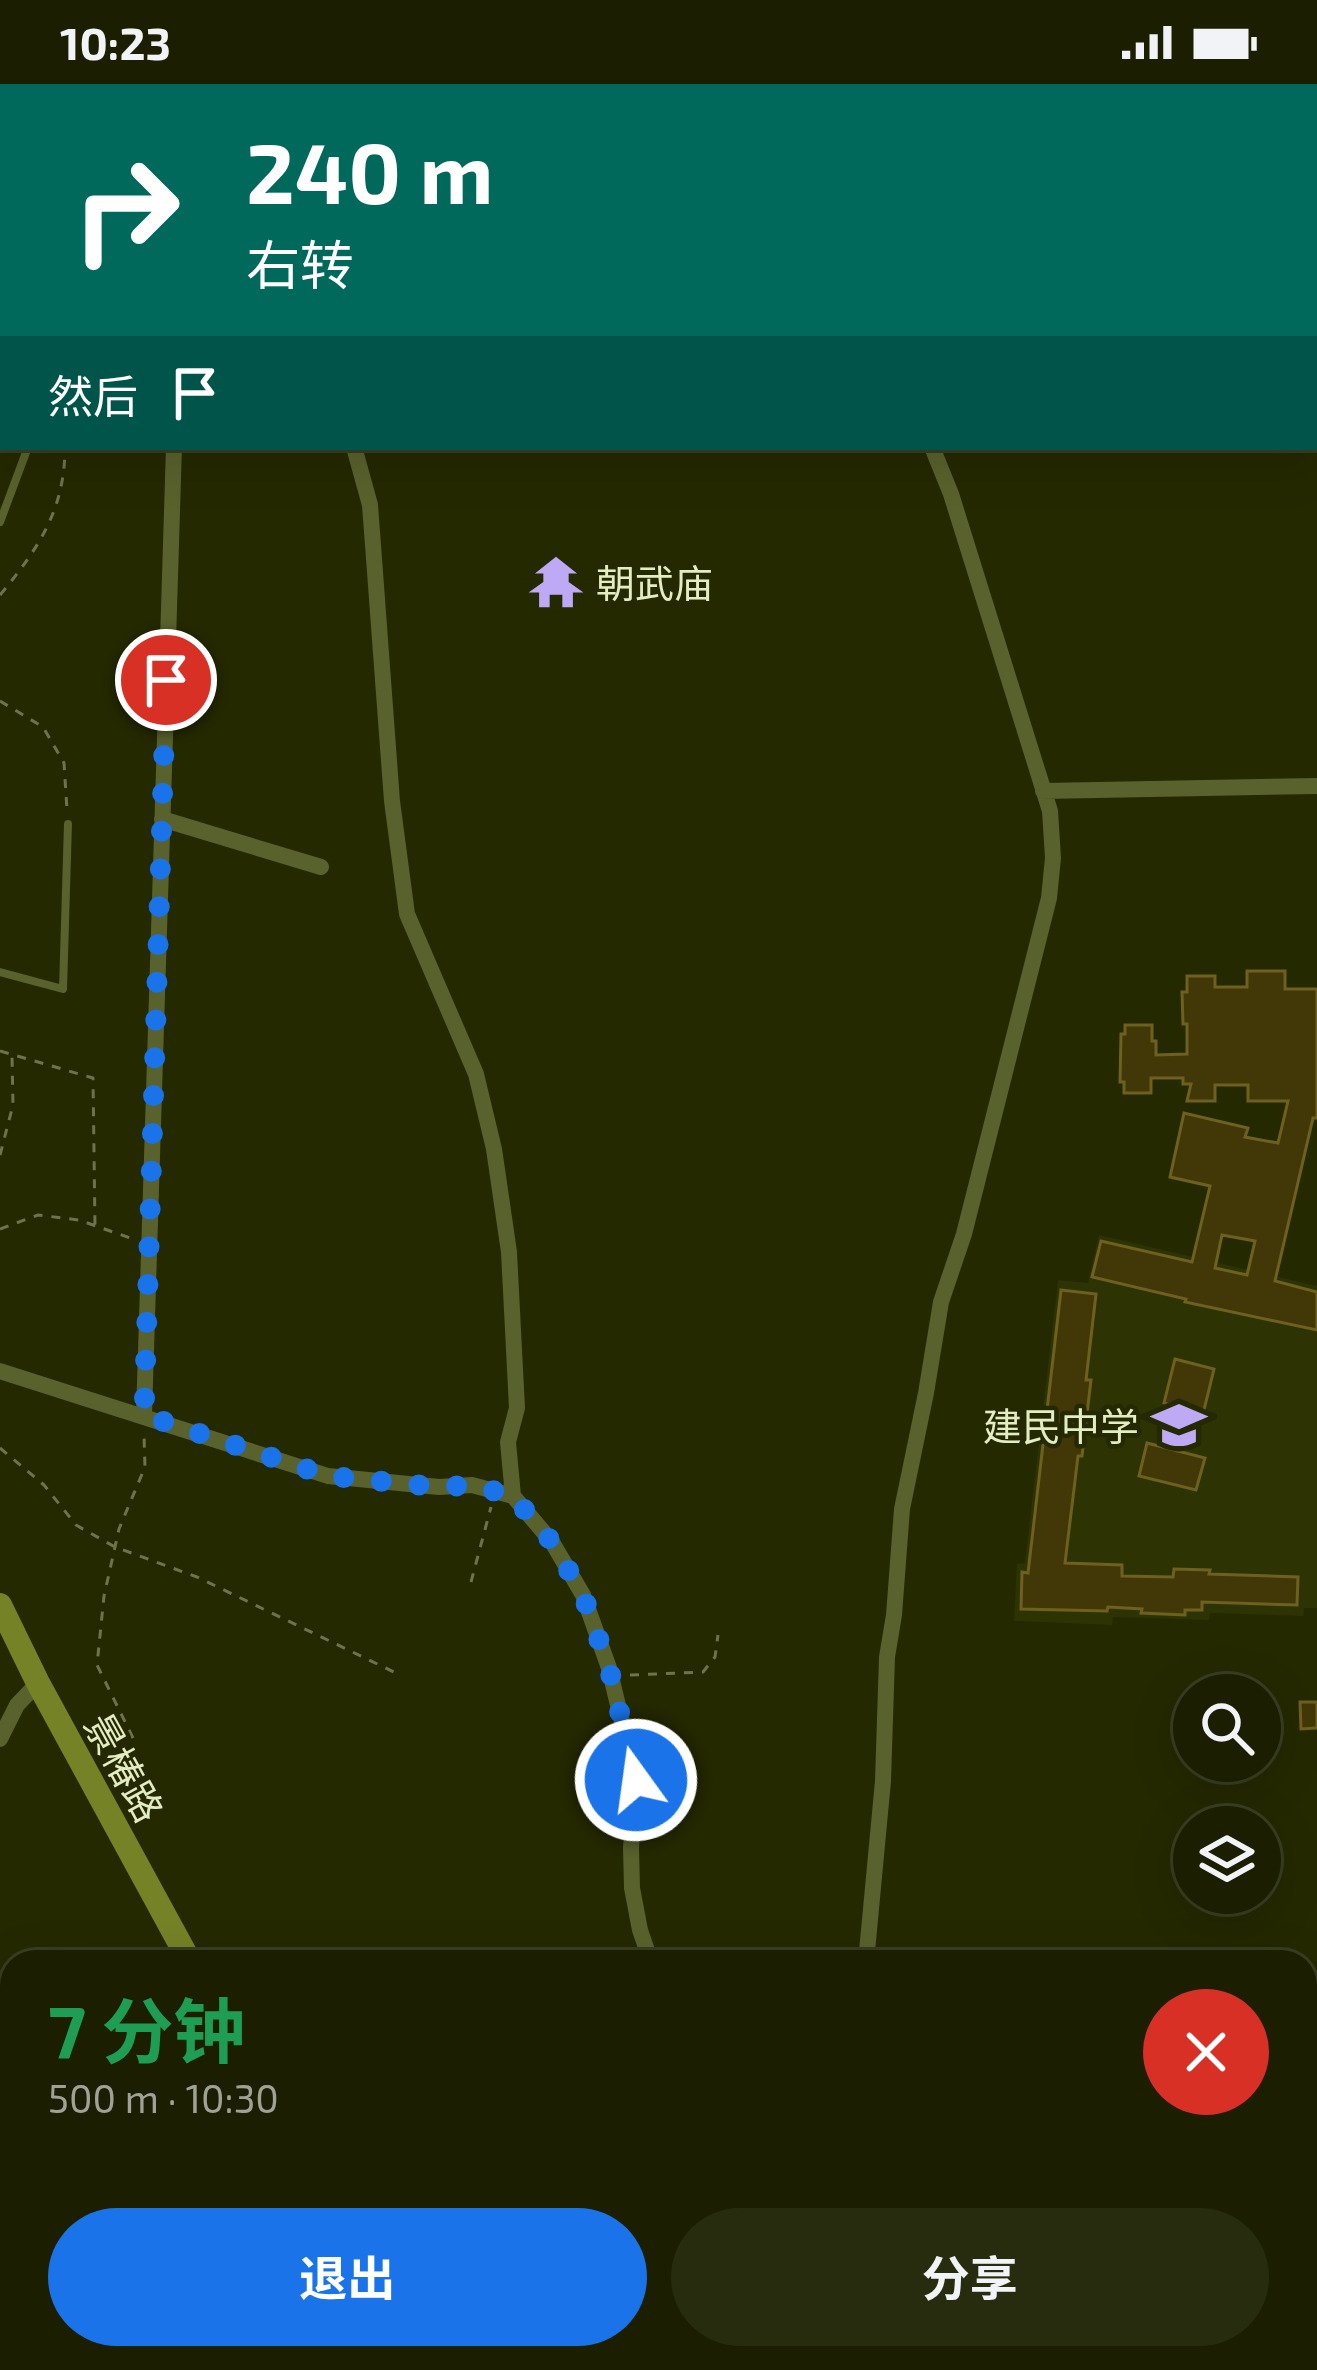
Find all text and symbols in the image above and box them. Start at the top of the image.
text: 10:23 [60,15,171,69]
text: 240 m [246,120,493,221]
icon: right [48,132,204,288]
text: 右转 [246,231,354,296]
icon: arrive [162,360,228,426]
text: 然后 [48,368,138,422]
temple icon: 朝武庙 [527,553,585,611]
place label: 朝武庙 [596,559,713,606]
pin [115,629,217,731]
icon: arrive [133,647,199,713]
school or university icon: 建民中学 [1150,1396,1208,1454]
place label: 建民中学 [983,1402,1139,1449]
map controls [1173,1674,1281,1914]
button: search [1173,1674,1281,1782]
street label: 景椿路 [76,1704,174,1830]
position arrow [573,1717,699,1843]
button: layers [1173,1806,1281,1914]
text: 7 分钟 [48,1986,246,2072]
button: close [1143,1989,1269,2115]
text: 500 m · 10:30 [48,2074,279,2121]
button: 退出 [48,2208,647,2346]
button: 分享 [671,2208,1269,2346]

